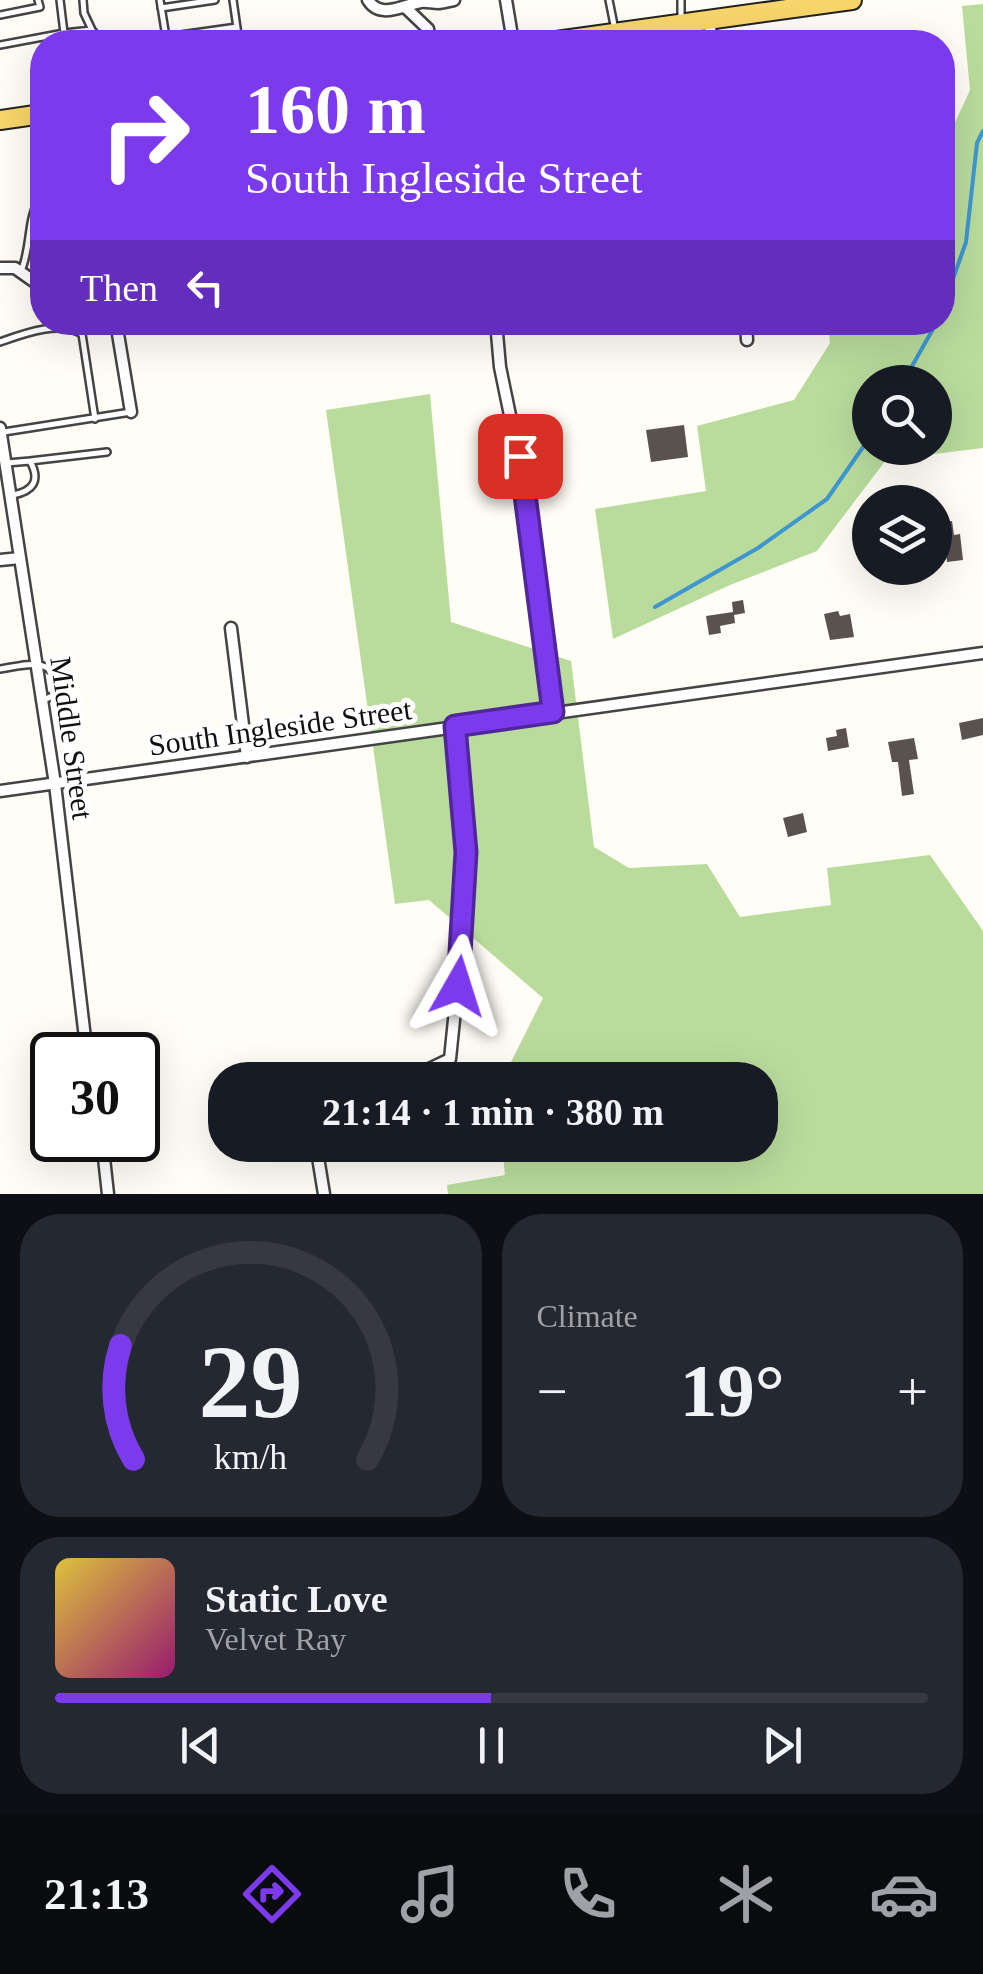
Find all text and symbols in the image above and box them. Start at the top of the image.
icon: right [80,70,210,200]
text: 160 m [245,71,426,148]
text: South Ingleside Street [245,153,642,203]
icon: left [178,260,233,315]
text: Then [80,267,158,309]
map controls [852,365,952,585]
button: search [852,365,952,465]
pin [478,414,563,499]
icon: arrive [493,429,548,484]
button: layers [852,485,952,585]
street label: Middle Street [44,654,100,822]
street label: South Ingleside Street [147,692,414,762]
position arrow [406,934,510,1038]
speed limit sign: 30 [30,1032,160,1162]
text: 21:14 · 1 min · 380 m [322,1091,664,1133]
text: Climate [537,1298,638,1334]
text: 29 [199,1324,303,1439]
text: 19° [680,1349,785,1432]
text: − [537,1361,568,1422]
text: + [897,1361,928,1422]
text: km/h [214,1437,288,1477]
text: Static Love [205,1578,388,1620]
text: Velvet Ray [205,1621,346,1657]
icon: previous [173,1718,228,1773]
icon: pause [464,1718,519,1773]
icon: next [755,1718,810,1773]
icon: directions [237,1859,307,1929]
icon: music [395,1859,465,1929]
icon: phone [553,1859,623,1929]
icon: climate [711,1859,781,1929]
icon: car [869,1859,939,1929]
text: 21:13 [44,1869,149,1919]

